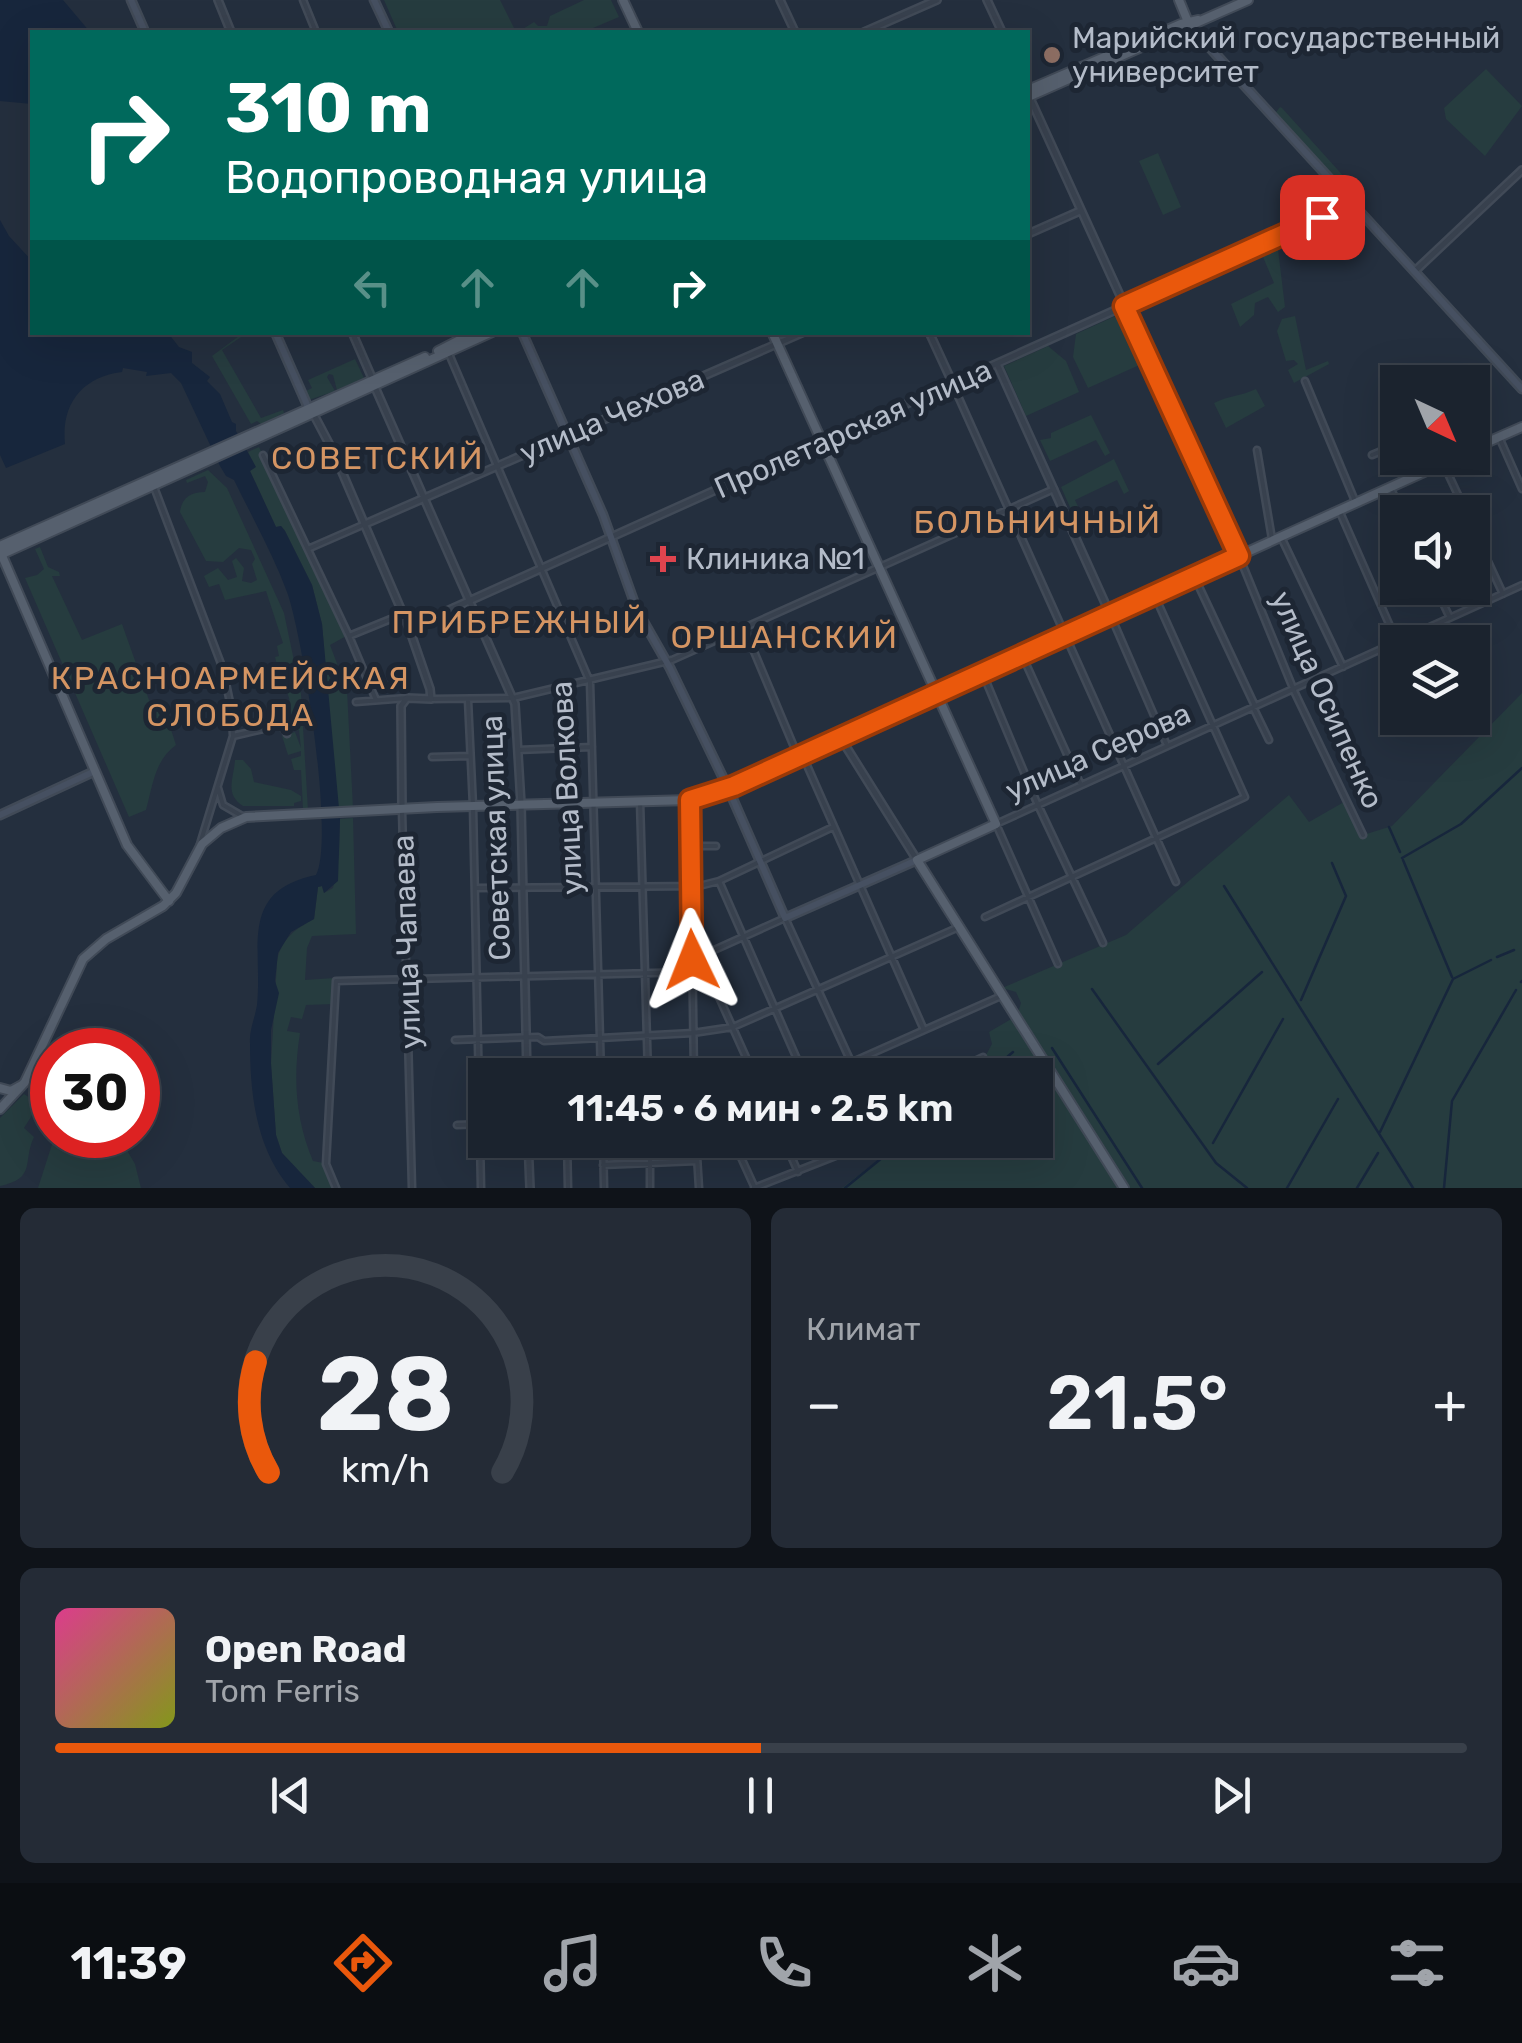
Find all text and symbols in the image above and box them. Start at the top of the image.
place label: Марийский государственный университет [1072,20,1500,90]
marker: Марийский государственный университет [1041,44,1063,66]
text: 310 m [225,67,432,150]
icon: right [60,70,190,200]
text: Водопроводная улица [225,151,708,204]
pin [1280,175,1365,260]
icon: arrive [1295,190,1350,245]
icon: left [345,260,400,315]
icon: ahead [450,260,505,315]
icon: ahead [555,260,610,315]
icon: right [660,260,715,315]
street label: Пролетарская улица [709,352,997,506]
street label: улица Чехова [514,361,710,471]
north arrow [1380,365,1490,475]
map controls [1380,365,1490,735]
district label: СОВЕТСКИЙ [271,439,485,477]
button: sound [1380,495,1490,605]
district label: БОЛЬНИЧНЫЙ [913,503,1163,541]
place label: Клиника №1 [686,541,865,577]
marker: Клиника №1 [650,546,676,572]
street label: улица Осипенко [1263,586,1391,814]
district label: ПРИБРЕЖНЫЙ [391,603,649,641]
district label: ОРШАНСКИЙ [671,618,899,656]
button: layers [1380,625,1490,735]
district label: КРАСНОАРМЕЙСКАЯ СЛОБОДА [51,659,411,734]
street label: улица Волкова [543,680,591,896]
street label: улица Серова [1000,695,1196,809]
street label: Советская улица [474,715,518,961]
street label: улица Чапаева [385,834,429,1050]
position arrow [640,908,744,1012]
speed limit sign: 30 [30,1028,160,1158]
text: 11:45 · 6 мин · 2.5 km [568,1085,953,1131]
text: Климат [806,1310,920,1348]
text: 28 [316,1333,455,1456]
text: 21.5° [1046,1359,1228,1448]
text: − [806,1372,842,1437]
text: + [1433,1372,1467,1437]
text: km/h [341,1449,430,1491]
text: Open Road [205,1626,407,1672]
text: Tom Ferris [205,1672,360,1710]
icon: previous [263,1768,318,1823]
icon: pause [733,1768,788,1823]
icon: next [1204,1768,1259,1823]
icon: directions [328,1928,398,1998]
icon: music [538,1928,608,1998]
icon: phone [749,1928,819,1998]
icon: climate [960,1928,1030,1998]
icon: car [1171,1928,1241,1998]
icon: filters [1382,1928,1452,1998]
text: 11:39 [70,1937,187,1990]

